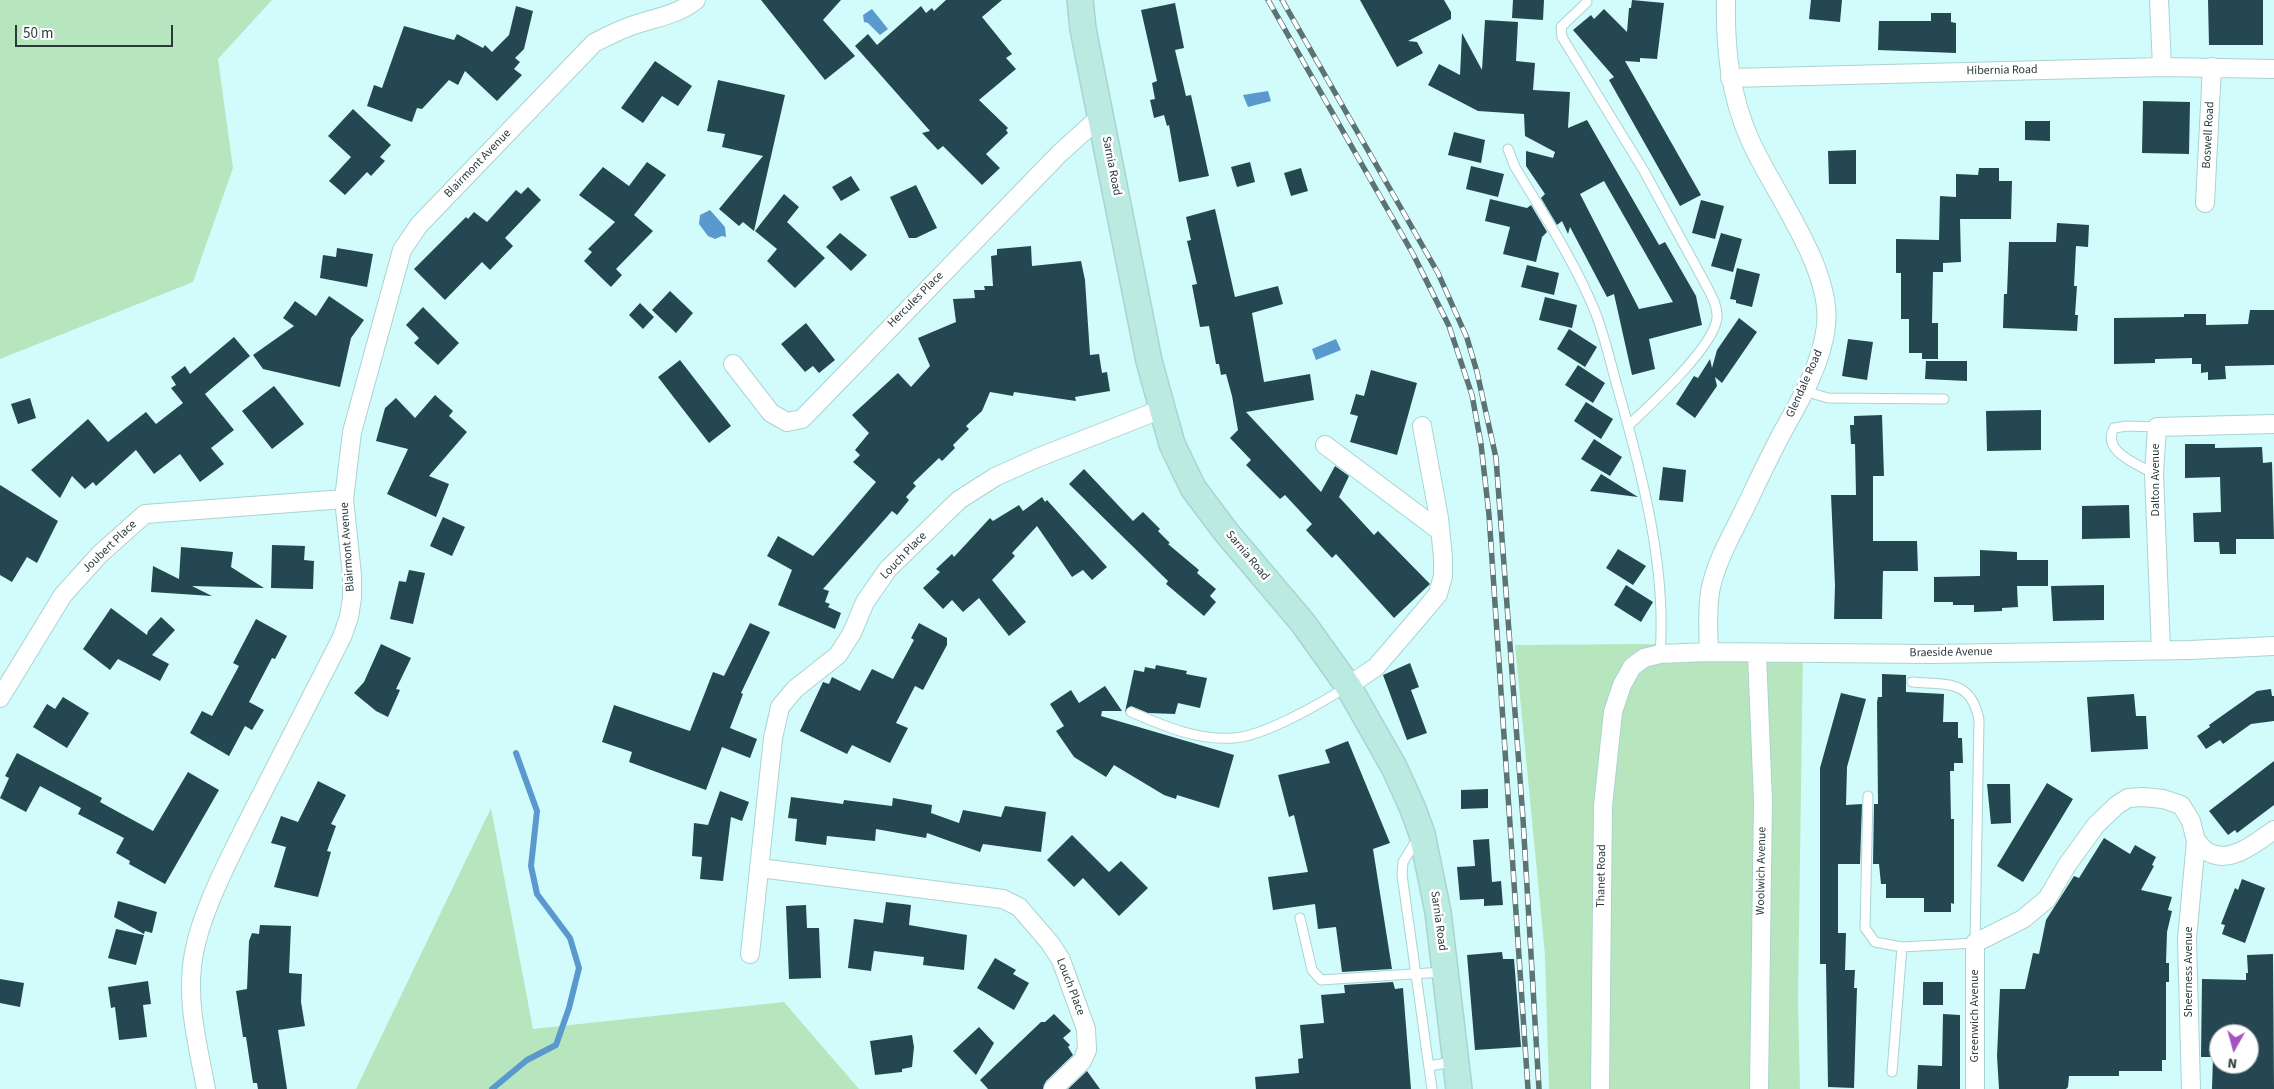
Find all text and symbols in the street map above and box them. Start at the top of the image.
scale bar [18,15,175,47]
text: 50 m [23,23,53,44]
street label: Hibernia Road [1966,63,2038,79]
street label: Boswell Road [2200,101,2218,169]
street label: Blairmont Avenue [442,127,514,201]
street label: Sarnia Road [1098,135,1124,197]
street label: Hercules Place [885,269,947,331]
street label: Glendale Road [1784,348,1826,420]
street label: Dalton Avenue [2149,444,2163,516]
street label: Blairmont Avenue [338,502,358,592]
street label: Joubert Place [80,518,140,576]
street label: Sarnia Road [1222,528,1272,584]
street label: Louch Place [878,529,930,583]
street label: Braeside Avenue [1909,645,1993,661]
street label: Woolwich Avenue [1754,827,1770,915]
street label: Thanet Road [1594,844,1610,908]
street label: Sarnia Road [1427,890,1449,952]
street label: Sheerness Avenue [2182,927,2196,1017]
street label: Louch Place [1052,956,1088,1018]
street label: Greenwich Avenue [1968,970,1982,1062]
north arrow [2209,1024,2259,1074]
text: N [2226,1052,2238,1073]

